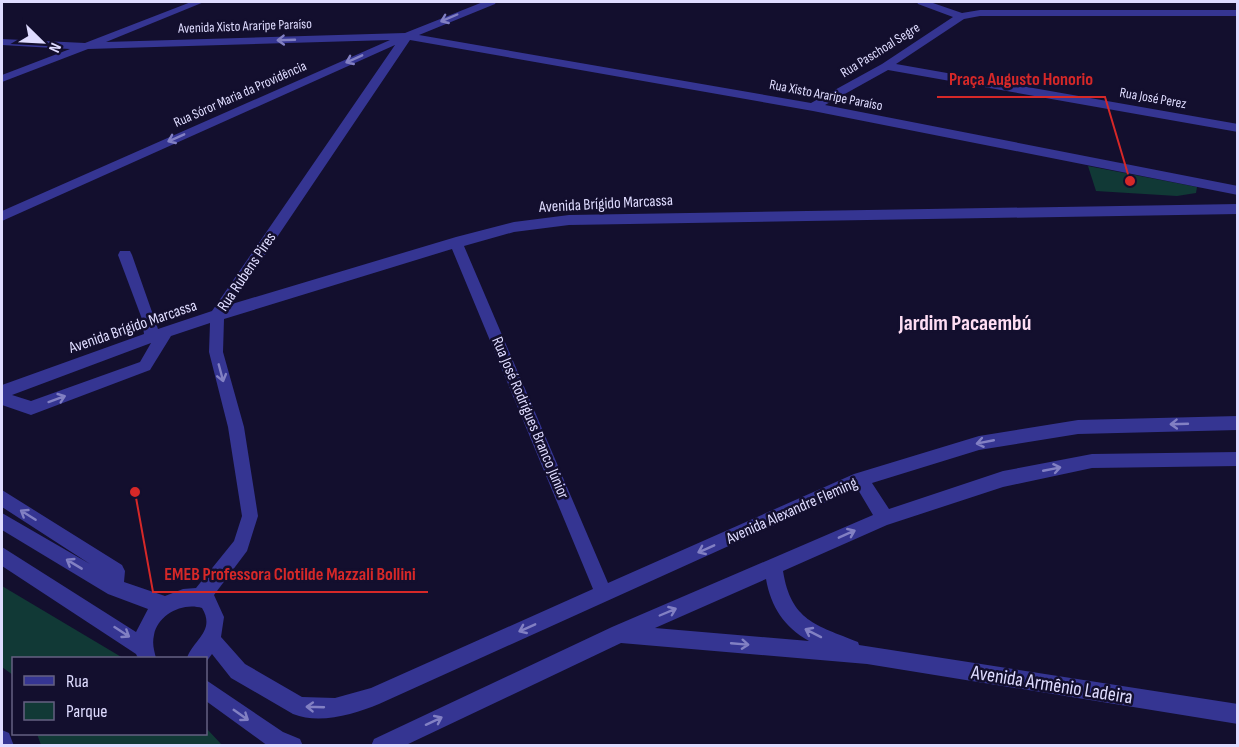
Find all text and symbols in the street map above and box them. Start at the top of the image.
north arrow [12,12,72,72]
one-way arrow [440,13,459,24]
street label: Avenida Xisto Araripe Paraíso [177,15,312,37]
street label: Rua Paschoal Segre [837,19,923,81]
one-way arrow [277,34,297,45]
text: N [44,40,65,55]
one-way arrow [345,55,363,66]
street label: Rua Sóror Maria da Providência [171,57,309,131]
callout: Praça Augusto Honorio [937,61,1105,97]
text: Praça Augusto Honorio [949,69,1093,90]
street label: Rua Xisto Araripe Paraíso [768,76,884,114]
street label: Rua José Perez [1118,84,1188,112]
one-way arrow [167,133,185,145]
street label: Avenida Brígido Marcassa [538,191,673,217]
street label: Rua Rubens Pires [214,229,281,315]
street label: Avenida Brígido Marcassa [66,296,199,358]
district label: Jardim Pacaembú [898,310,1031,337]
street label: Rua José Rodrigues Branco Júnior [487,334,573,502]
one-way arrow [216,363,228,382]
one-way arrow [47,392,66,403]
one-way arrow [1170,418,1190,430]
one-way arrow [976,437,996,448]
one-way arrow [1042,463,1061,474]
street label: Avenida Alexandre Fleming [723,474,860,549]
one-way arrow [20,508,37,520]
one-way arrow [838,528,856,539]
one-way arrow [697,545,715,556]
callout: EMEB Professora Clotilde Mazzali Bollini [153,556,428,592]
one-way arrow [66,557,83,569]
text: EMEB Professora Clotilde Mazzali Bollini [164,564,416,585]
one-way arrow [659,606,677,617]
one-way arrow [519,623,537,634]
one-way arrow [113,626,130,639]
one-way arrow [805,627,823,638]
one-way arrow [729,639,749,650]
legend [12,657,207,735]
street label: Avenida Armênio Ladeira [969,660,1134,710]
text: Rua [66,671,89,692]
text: Parque [66,701,107,722]
one-way arrow [306,702,326,713]
one-way arrow [233,709,249,721]
one-way arrow [425,714,443,726]

